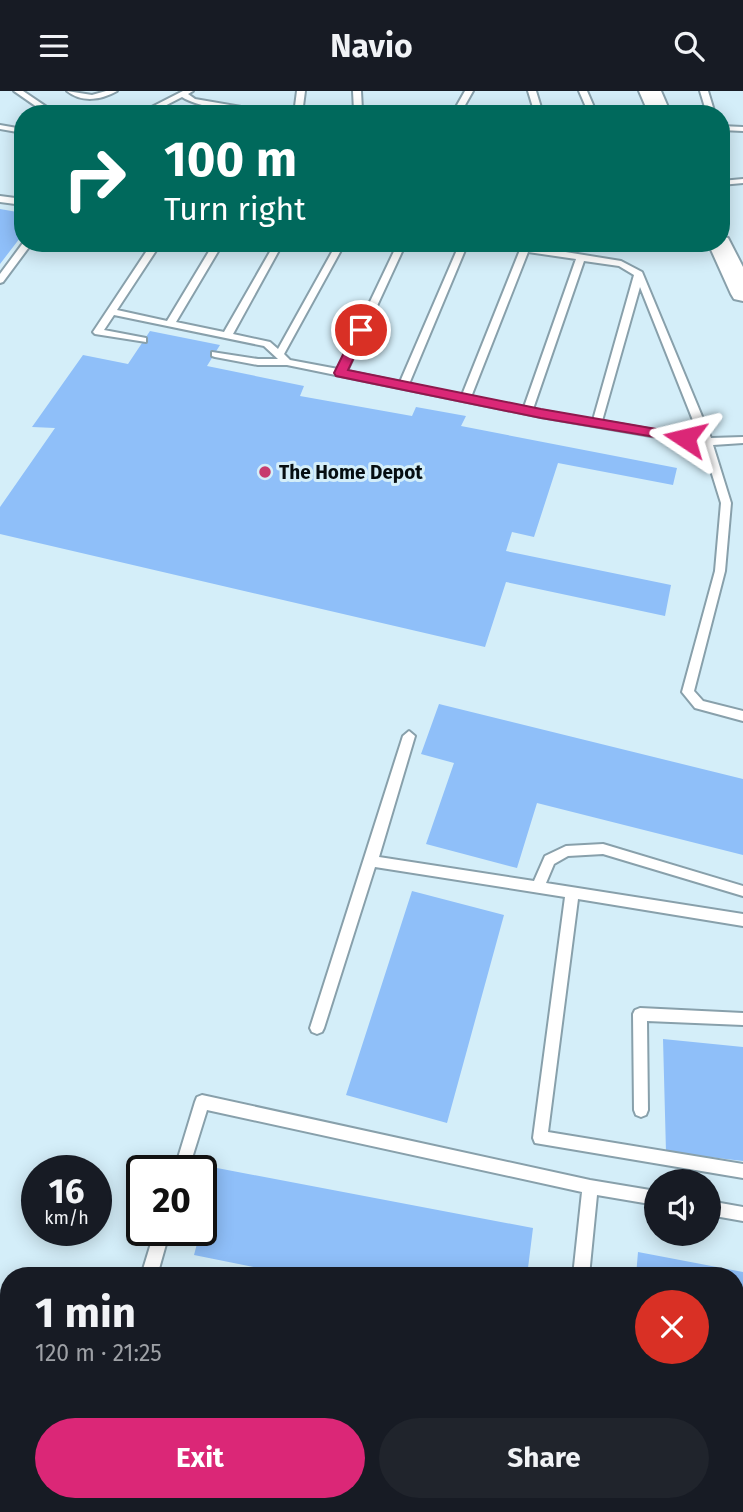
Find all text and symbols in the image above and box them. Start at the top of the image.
icon: menu [35,27,73,65]
text: Navio [330,27,413,65]
icon: search [670,27,708,65]
text: 100 m [164,130,297,189]
icon: right [49,133,140,224]
text: Turn right [164,190,306,228]
pin [331,300,391,360]
icon: arrive [342,311,380,349]
position arrow [648,401,722,475]
place label: The Home Depot [279,461,423,484]
marker: The Home Depot [257,464,273,480]
speed limit sign: 20 [126,1155,217,1246]
map controls [644,1169,721,1246]
button: sound [644,1169,721,1246]
text: 16 [49,1170,84,1212]
text: km/h [44,1207,89,1229]
text: 1 min [35,1288,136,1338]
button: close [635,1290,709,1364]
text: 120 m · 21:25 [35,1339,162,1367]
button: Exit [35,1418,365,1498]
button: Share [379,1418,709,1498]

